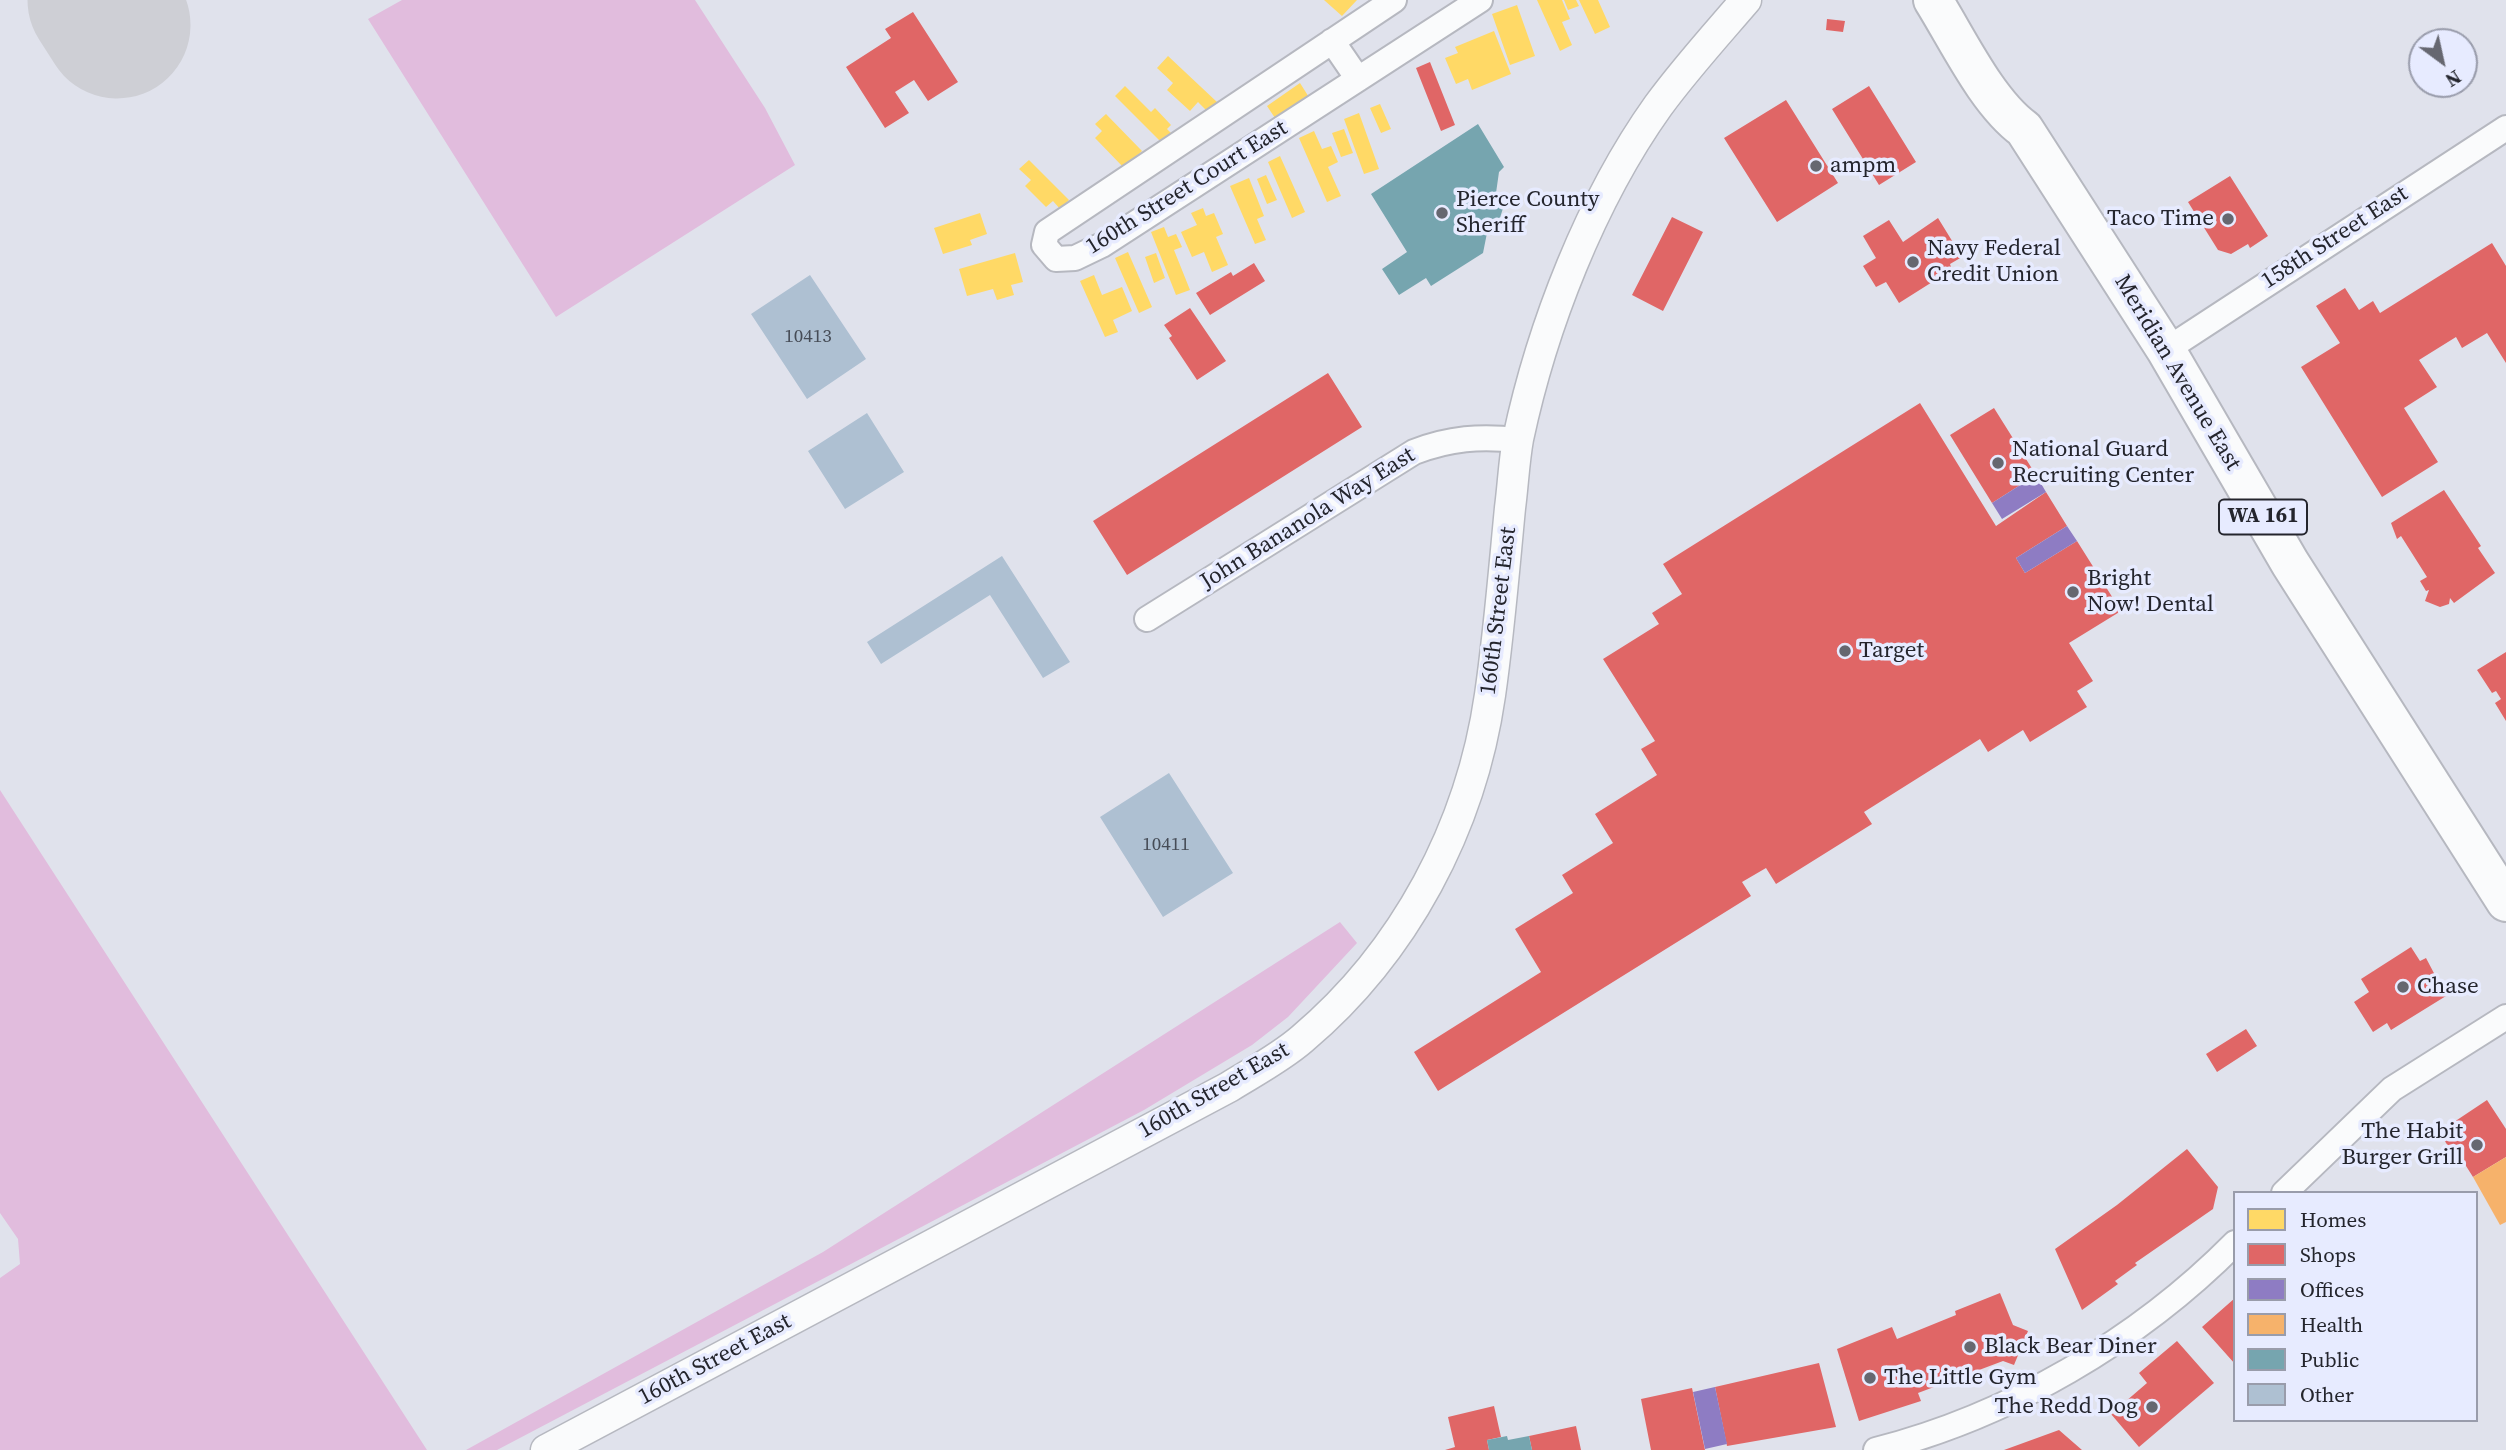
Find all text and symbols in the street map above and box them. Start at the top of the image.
north arrow [2408,28,2478,98]
text: N [2440,64,2466,94]
street label: 160th Street Court East [1081,115,1293,261]
place label: ampm [1830,152,1896,180]
marker: ampm [1808,158,1824,174]
street label: 158th Street East [2257,180,2413,296]
place label: Pierce County Sheriff [1456,186,1600,240]
marker: Pierce County Sheriff [1434,205,1450,221]
place label: Taco Time [2107,205,2214,233]
marker: Taco Time [2220,211,2236,227]
place label: Navy Federal Credit Union [1927,235,2061,289]
marker: Navy Federal Credit Union [1905,254,1921,270]
street label: Meridian Avenue East [2108,270,2246,476]
house number: 10413 [784,326,832,348]
place label: National Guard Recruiting Center [2012,436,2194,490]
street label: John Bananola Way East [1196,442,1420,596]
marker: National Guard Recruiting Center [1990,455,2006,471]
road number: WA 161 [2219,500,2307,534]
street label: 160th Street East [1475,525,1523,697]
place label: Bright Now! Dental [2087,565,2214,619]
marker: Bright Now! Dental [2065,584,2081,600]
place label: Target [1859,637,1924,665]
marker: Target [1837,643,1853,659]
house number: 10411 [1142,834,1190,856]
place label: Chase [2417,973,2479,1001]
marker: Chase [2395,979,2411,995]
street label: 160th Street East [1134,1037,1294,1145]
place label: The Habit Burger Grill [2342,1118,2463,1172]
marker: The Habit Burger Grill [2469,1137,2485,1153]
legend [2233,1191,2478,1422]
text: Homes [2300,1205,2366,1234]
text: Shops [2300,1240,2356,1269]
text: Offices [2300,1275,2364,1304]
street label: 160th Street East [634,1308,796,1412]
text: Health [2300,1310,2363,1339]
place label: Black Bear Diner [1984,1333,2157,1361]
marker: Black Bear Diner [1962,1339,1978,1355]
text: Public [2300,1345,2359,1374]
place label: The Little Gym [1884,1364,2037,1392]
marker: The Little Gym [1862,1370,1878,1386]
text: Other [2300,1380,2354,1409]
place label: The Redd Dog [1994,1393,2138,1421]
marker: The Redd Dog [2144,1399,2160,1415]

